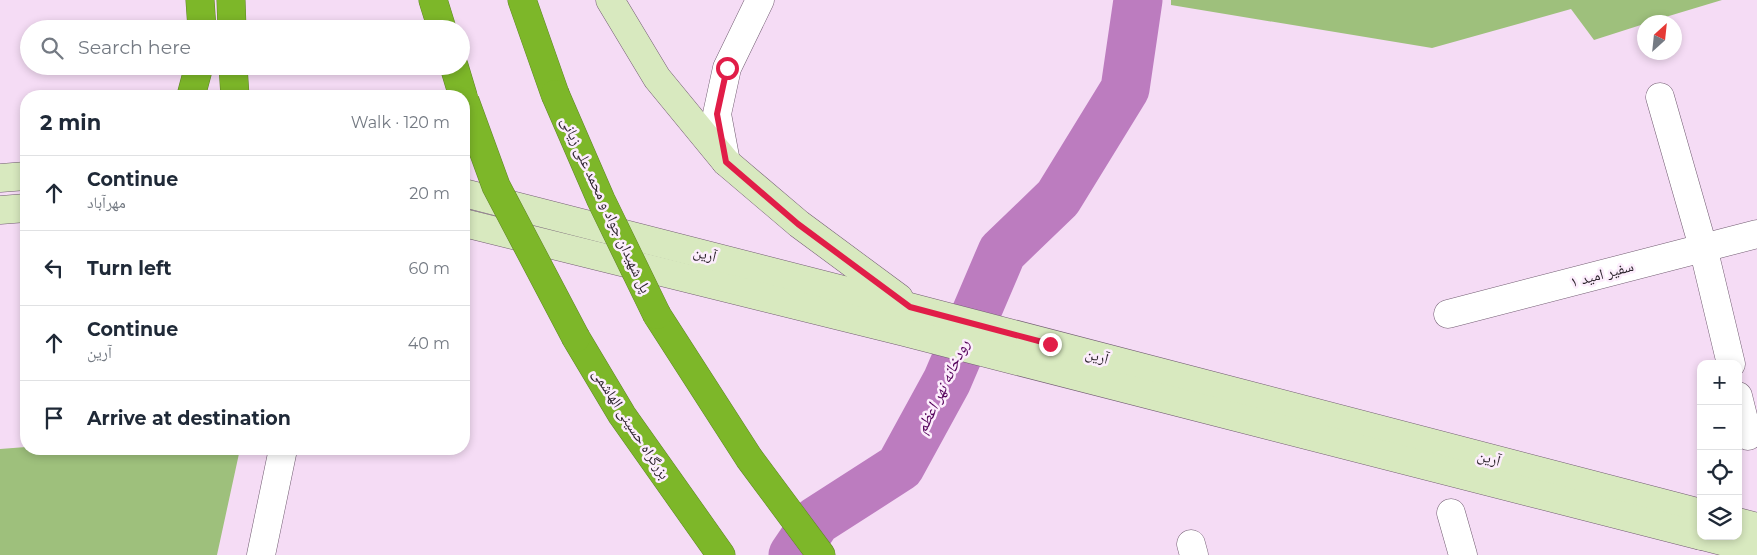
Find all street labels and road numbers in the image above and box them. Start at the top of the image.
street label: پل شهیدان جواد و محمد علی زیانی [556,114,656,296]
street label: آرین [691,241,720,267]
street label: سفیر امید ۱ [1568,256,1636,291]
street label: آرین [1083,343,1112,369]
street label: بزرگراه حسینی الهاشمی [588,365,674,483]
street label: آرین [1475,445,1504,471]

